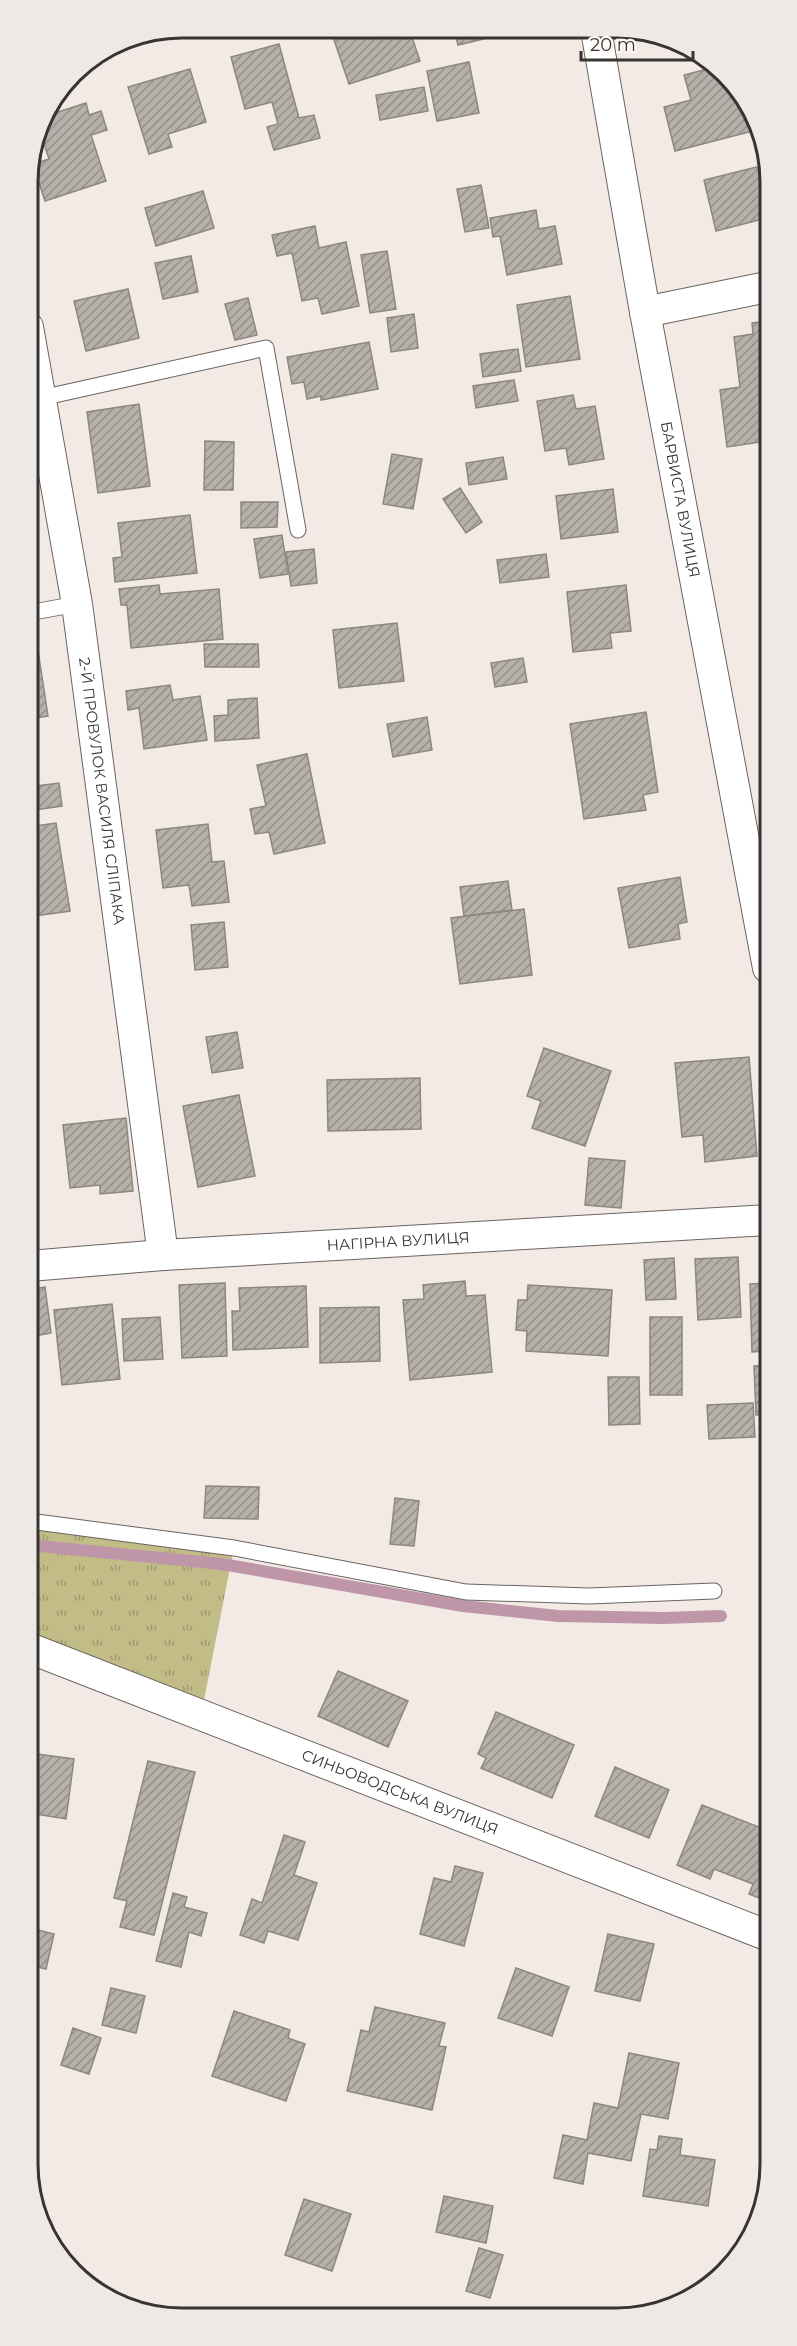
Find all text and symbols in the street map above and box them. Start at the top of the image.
scale bar [581,24,694,62]
text: 20 m [590,34,636,56]
street label: БАРВИСТА ВУЛИЦЯ [657,420,705,579]
street label: 2-Й ПРОВУЛОК ВАСИЛЯ СЛІПАКА [75,656,129,926]
street label: НАГІРНА ВУЛИЦЯ [326,1227,470,1255]
street label: СИНЬОВОДСЬКА ВУЛИЦЯ [299,1745,501,1839]

